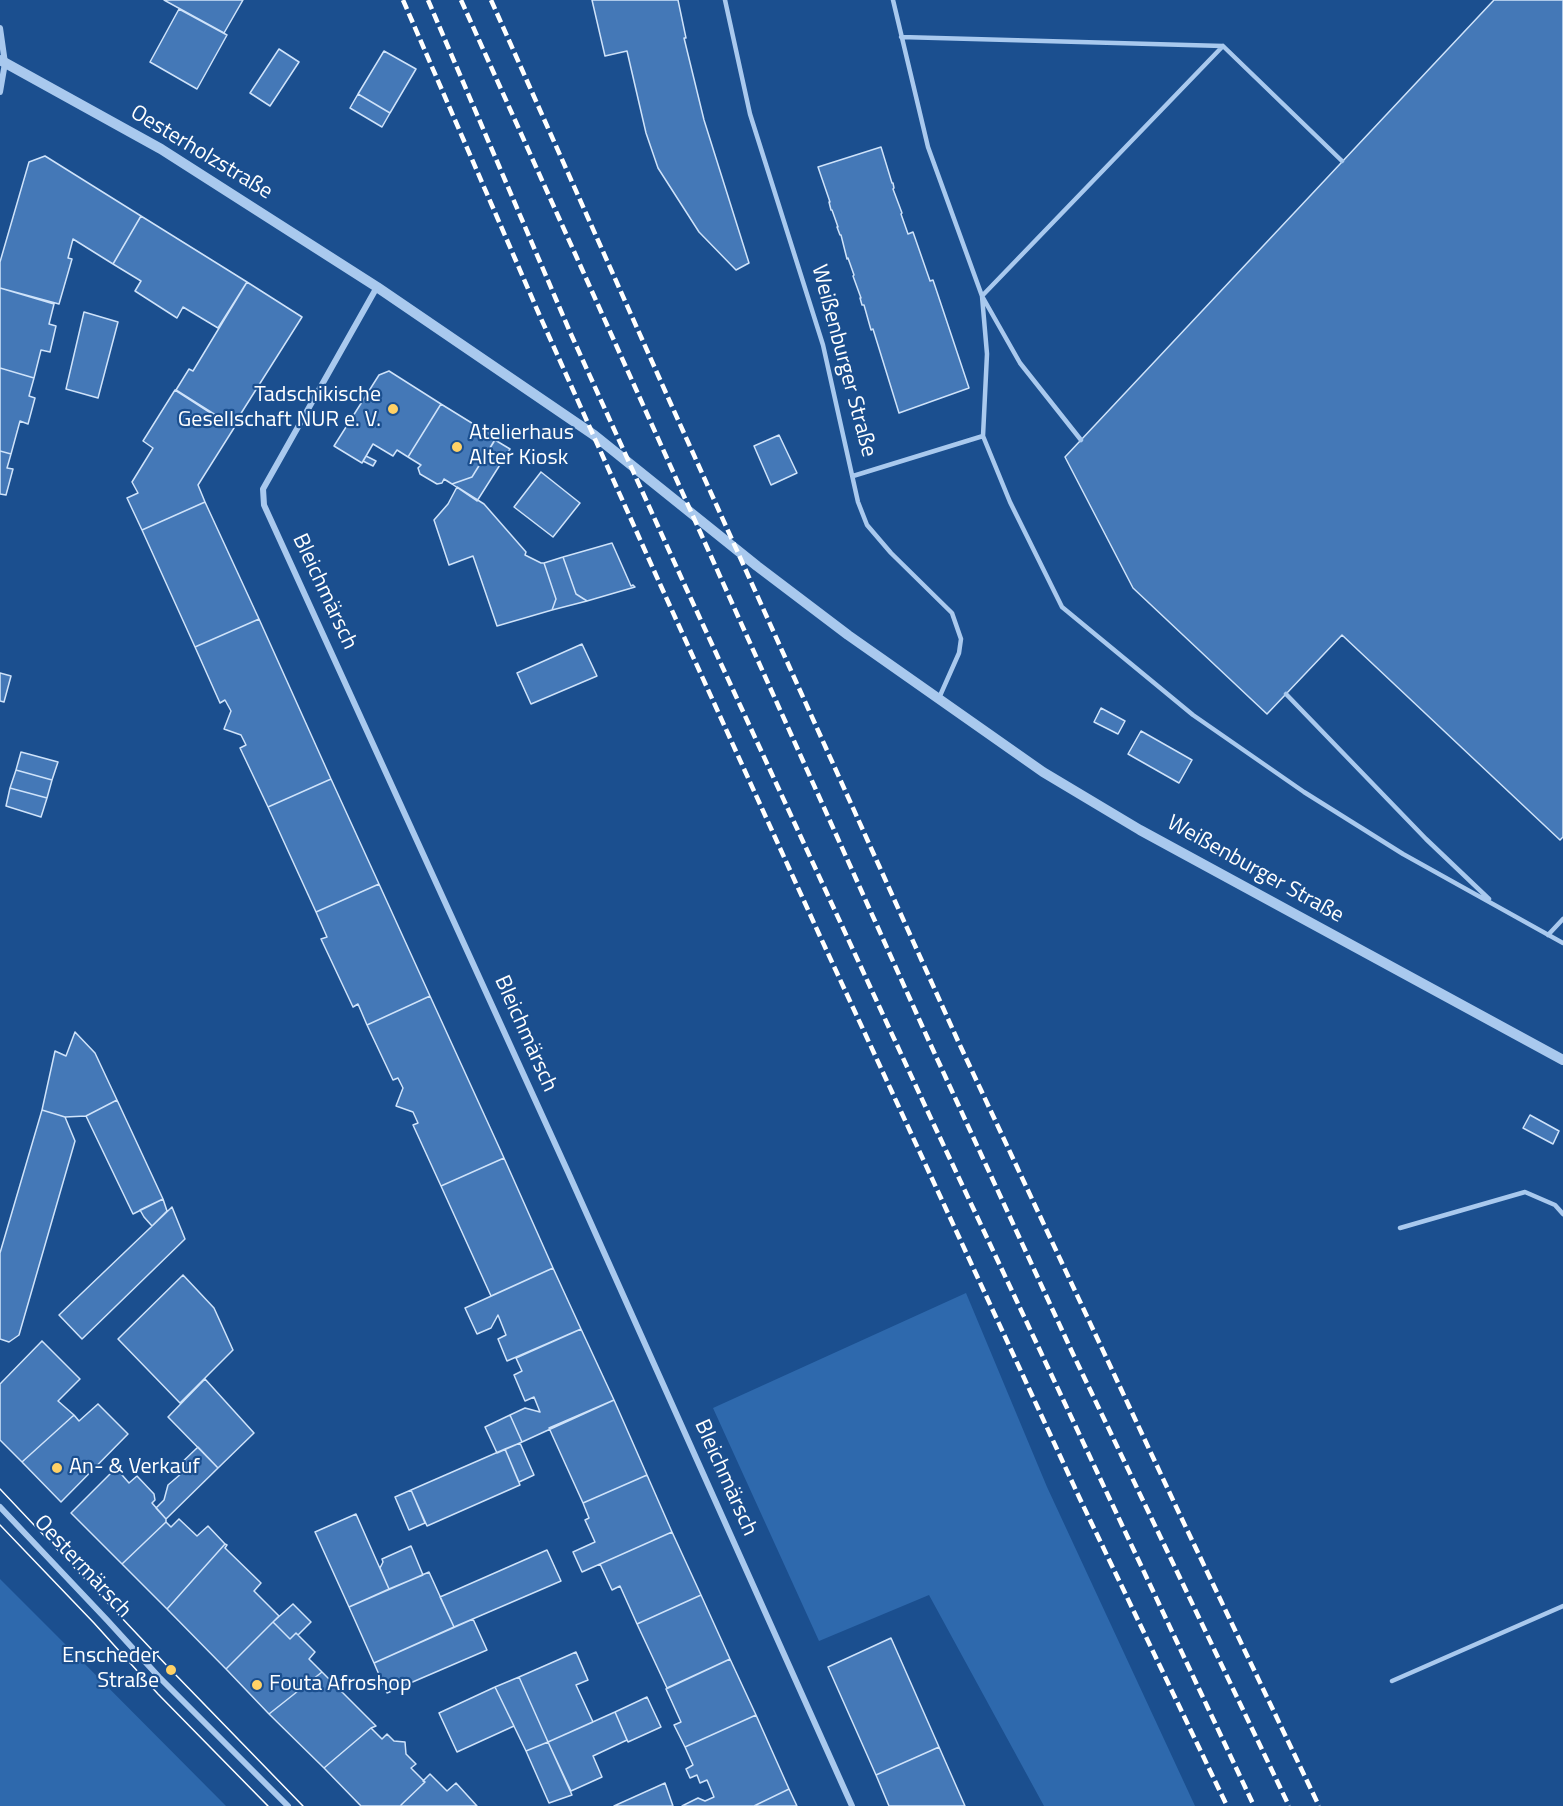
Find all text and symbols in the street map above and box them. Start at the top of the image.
street label: Oesterholzstraße [125,100,277,206]
street label: Weißenburger Straße [805,262,881,460]
place label: Tadschikische Gesellschaft NUR e. V. [178,383,381,434]
marker: Tadschikische Gesellschaft NUR e. V. [386,402,400,416]
place label: Atelierhaus Alter Kiosk [469,421,574,472]
marker: Atelierhaus Alter Kiosk [450,440,464,454]
street label: Bleichmärsch [286,530,362,654]
street label: Weißenburger Straße [1162,810,1348,930]
street label: Bleichmärsch [488,972,562,1096]
street label: Bleichmärsch [688,1416,762,1540]
place label: An- & Verkauf [69,1455,200,1481]
marker: An- & Verkauf [50,1461,64,1475]
street label: Oestermärsch [28,1510,136,1624]
place label: Enscheder Straße [62,1644,159,1696]
marker: Enscheder Straße [164,1663,178,1677]
place label: Fouta Afroshop [269,1672,412,1698]
marker: Fouta Afroshop [250,1678,264,1692]

